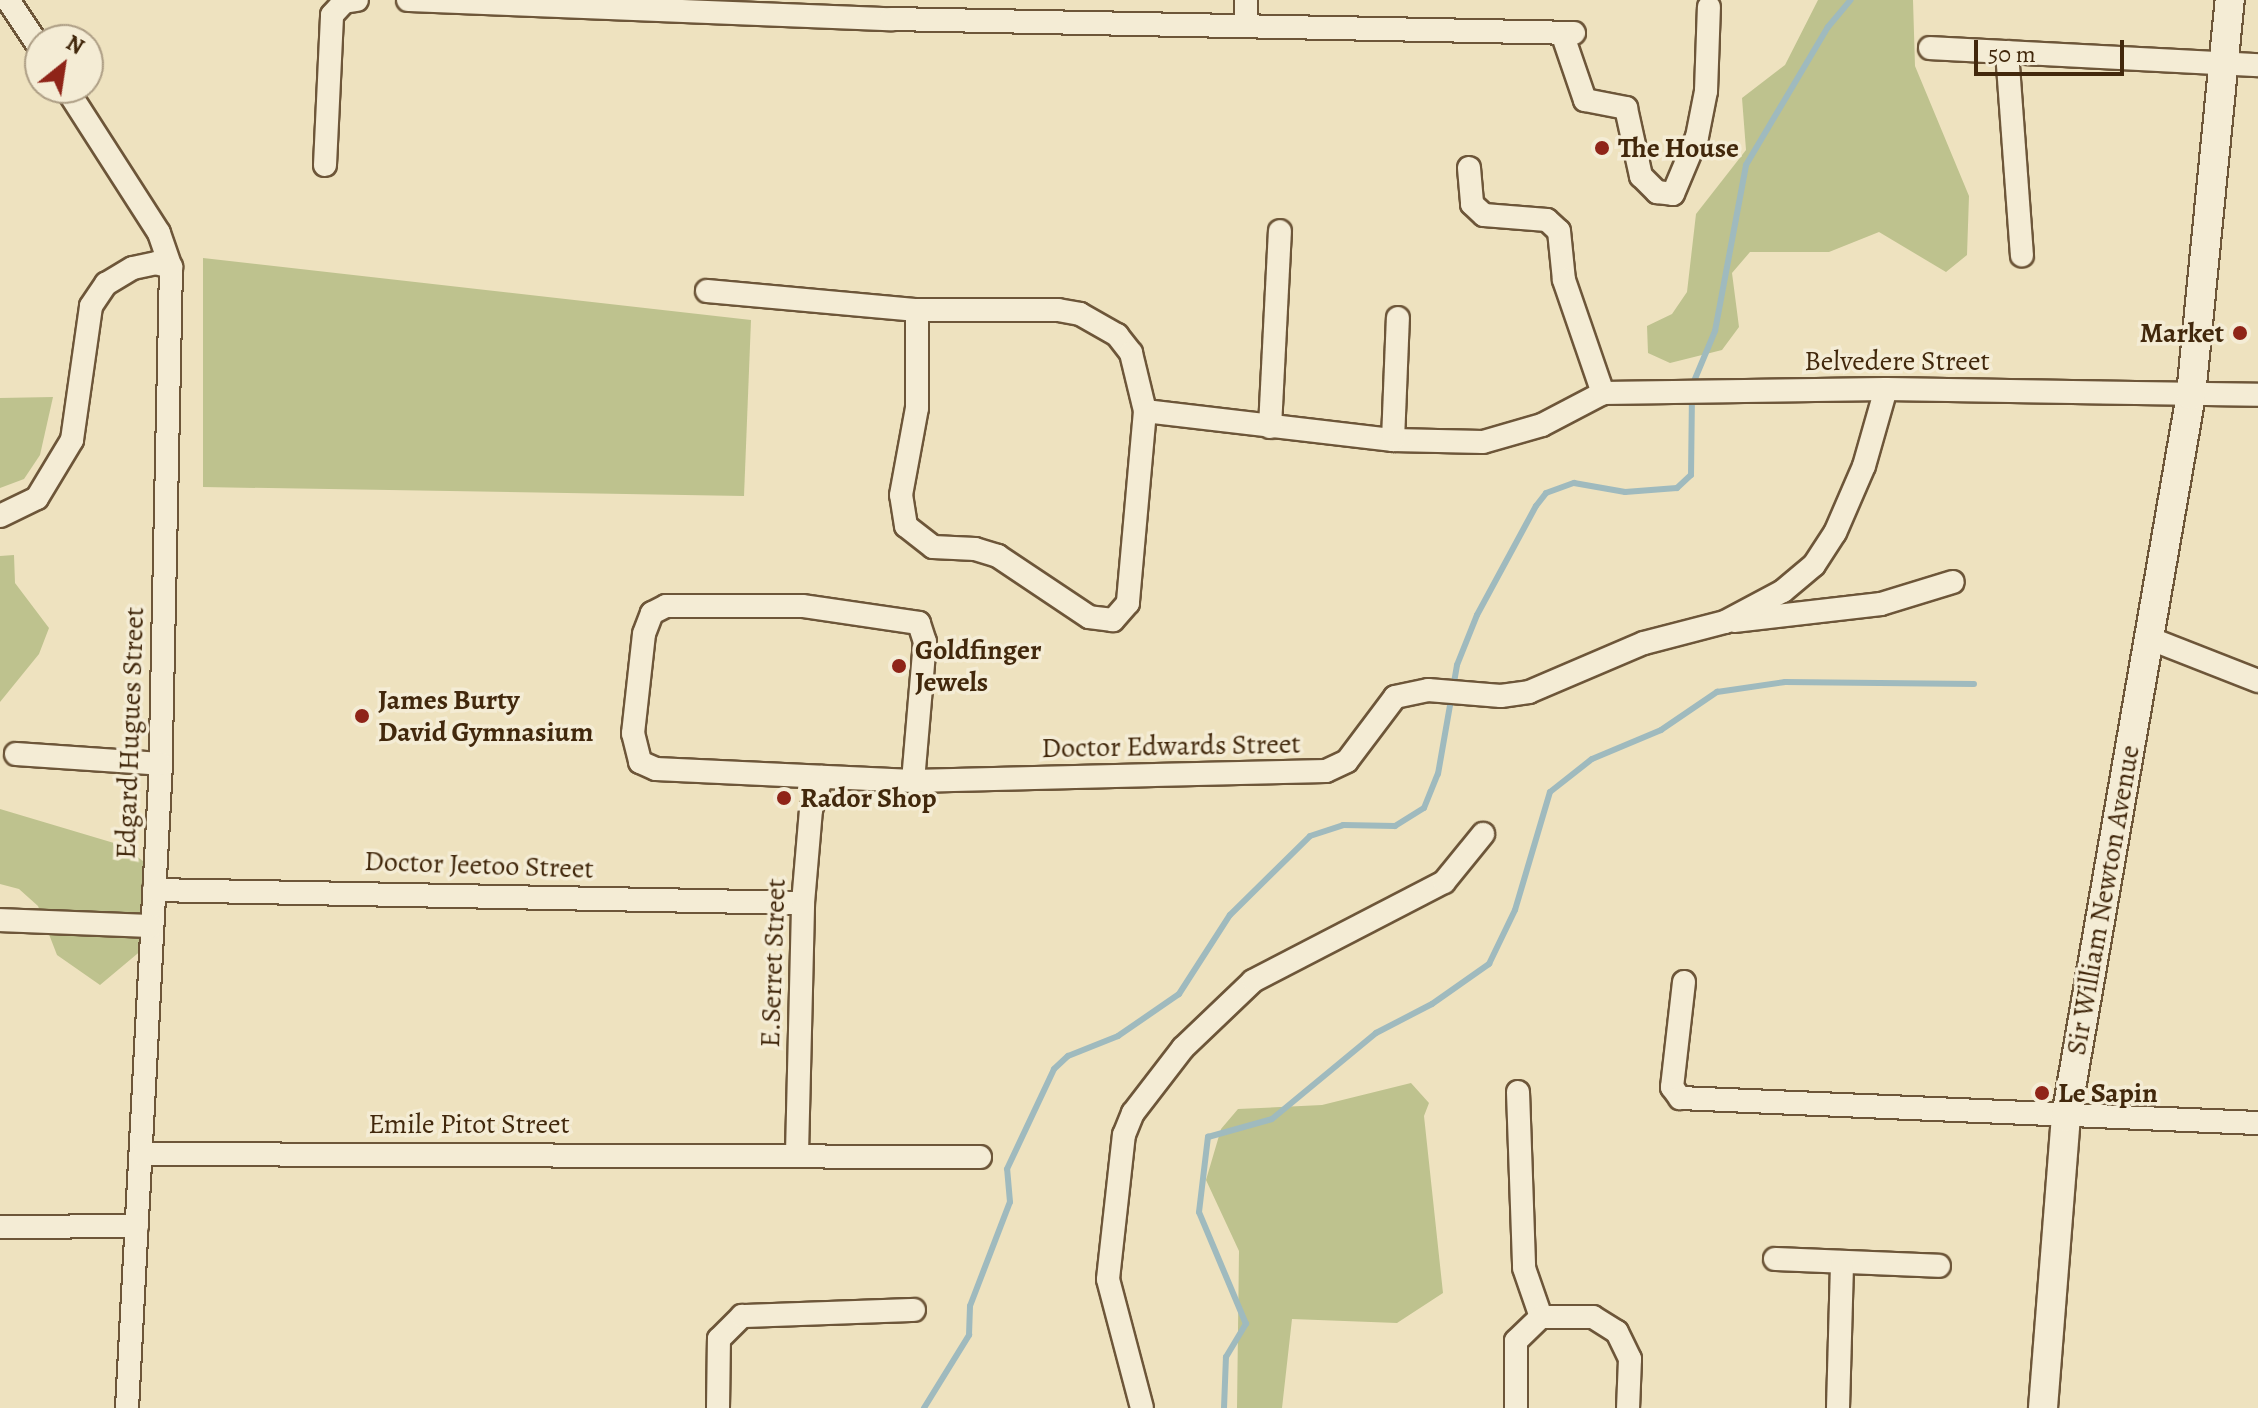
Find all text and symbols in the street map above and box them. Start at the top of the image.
north arrow [24,24,104,104]
scale bar [1978,24,2128,74]
text: N [61,28,89,62]
text: 50 m [1988,38,2036,70]
place label: The House [1618,131,1739,165]
marker: The House [1593,139,1611,157]
place label: Market [2140,316,2224,350]
marker: Market [2231,324,2249,342]
street label: Belvedere Street [1804,344,1990,378]
street label: Edgard Hugues Street [109,606,151,860]
place label: Goldfinger Jewels [915,633,1041,699]
marker: Goldfinger Jewels [890,657,908,675]
place label: James Burty David Gymnasium [378,683,593,749]
marker: James Burty David Gymnasium [353,707,371,725]
street label: Doctor Edwards Street [1041,727,1301,765]
street label: Sir William Newton Avenue [2059,742,2147,1058]
place label: Rador Shop [800,781,937,815]
marker: Rador Shop [775,789,793,807]
street label: Doctor Jeetoo Street [364,844,594,886]
street label: E.Serret Street [753,878,793,1048]
place label: Le Sapin [2058,1076,2158,1110]
marker: Le Sapin [2033,1084,2051,1102]
street label: Emile Pitot Street [368,1107,570,1141]

